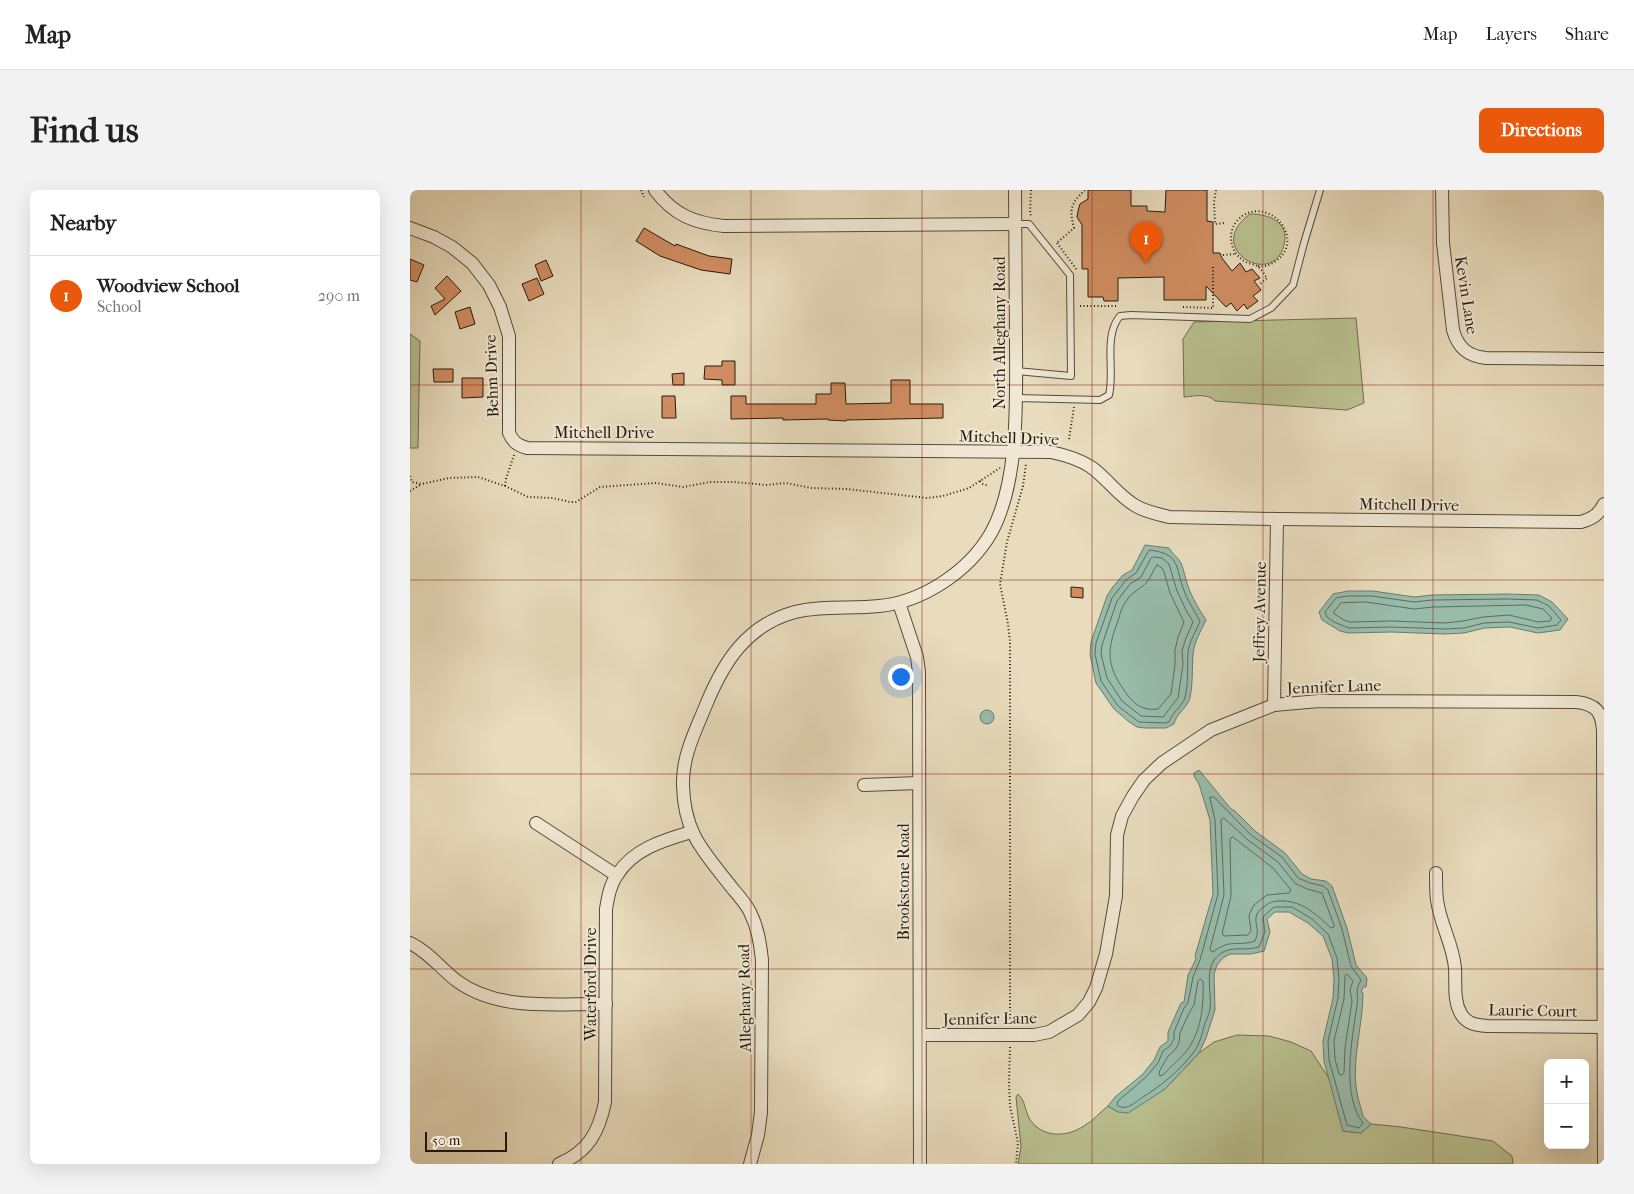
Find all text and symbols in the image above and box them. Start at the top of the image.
text: Map [25,21,71,49]
text: Map [1423,24,1457,45]
text: Layers [1485,24,1537,45]
text: Share [1565,24,1609,45]
button: Directions [1479,108,1604,153]
text: Find us [30,110,139,151]
text: Nearby [50,211,116,235]
pin: 1 [1130,222,1162,263]
street label: Kevin Lane [1451,255,1482,336]
street label: North Alleghany Road [990,256,1009,410]
text: Woodview School [97,275,239,297]
text: 1 [63,286,69,305]
text: 290 m [318,286,360,305]
text: School [97,297,142,316]
street label: Behm Drive [481,334,502,418]
street label: Mitchell Drive [554,423,654,442]
street label: Mitchell Drive [959,426,1059,449]
street label: Mitchell Drive [1359,494,1459,515]
street label: Jeffrey Avenue [1249,561,1270,665]
your location [888,664,914,690]
street label: Jennifer Lane [1285,675,1382,698]
street label: Brookstone Road [894,823,913,941]
street label: Waterford Drive [581,927,600,1042]
street label: Alleghany Road [734,943,755,1053]
street label: Laurie Court [1488,1000,1578,1021]
street label: Jennifer Lane [941,1008,1037,1029]
map controls [1544,1059,1589,1149]
button: + [1544,1059,1589,1104]
button: − [1544,1104,1589,1149]
scale bar [425,1129,508,1152]
text: 50 m [432,1132,460,1149]

